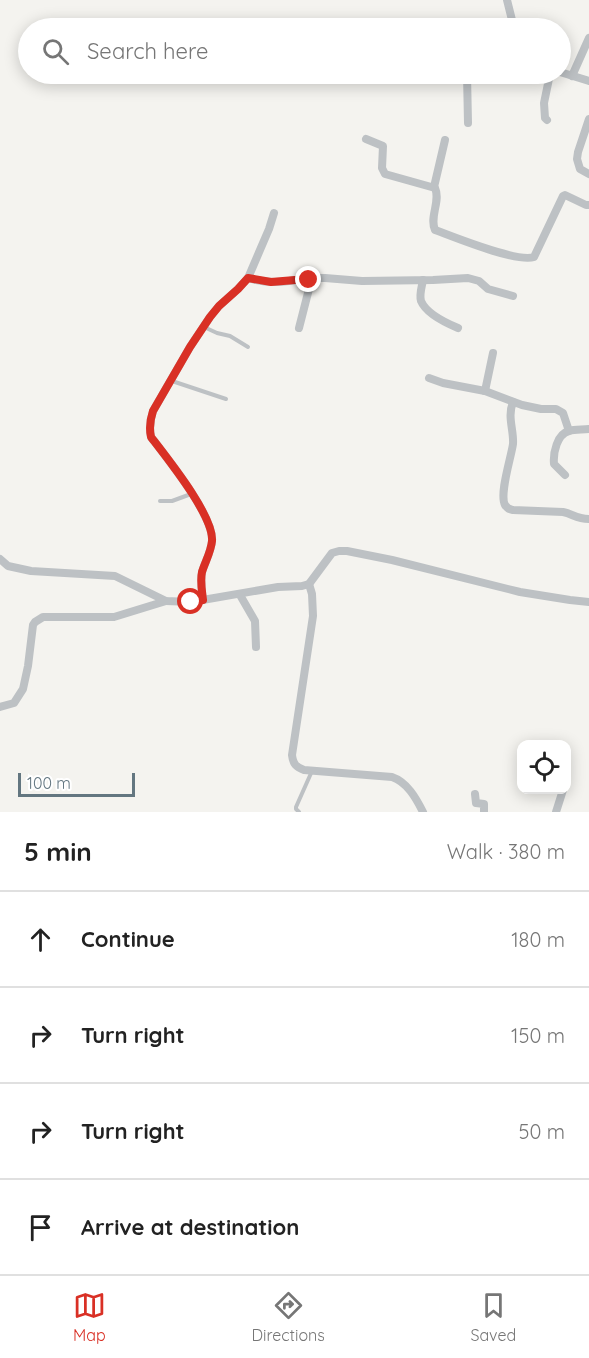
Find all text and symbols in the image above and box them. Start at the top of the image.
search box [18,18,571,84]
icon: search [39,35,72,68]
text: Search here [87,37,208,65]
route end [295,266,321,292]
route start [177,588,203,614]
map controls [517,740,571,794]
button: locate [517,740,571,794]
scale bar [18,770,135,798]
text: 100 m [27,773,71,793]
text: 5 min [24,835,92,868]
text: Walk · 380 m [447,839,565,864]
icon: ahead [24,923,57,956]
text: Continue [81,925,175,953]
text: 180 m [511,927,565,952]
icon: right [24,1019,57,1052]
text: Turn right [81,1021,185,1049]
text: 150 m [511,1023,565,1048]
icon: right [24,1115,57,1148]
text: Turn right [81,1117,185,1145]
text: 50 m [519,1119,565,1144]
icon: arrive [24,1211,57,1244]
text: Arrive at destination [81,1213,299,1241]
tab: Map [73,1289,106,1345]
tab: Directions [252,1289,325,1345]
tab: Saved [471,1289,516,1345]

